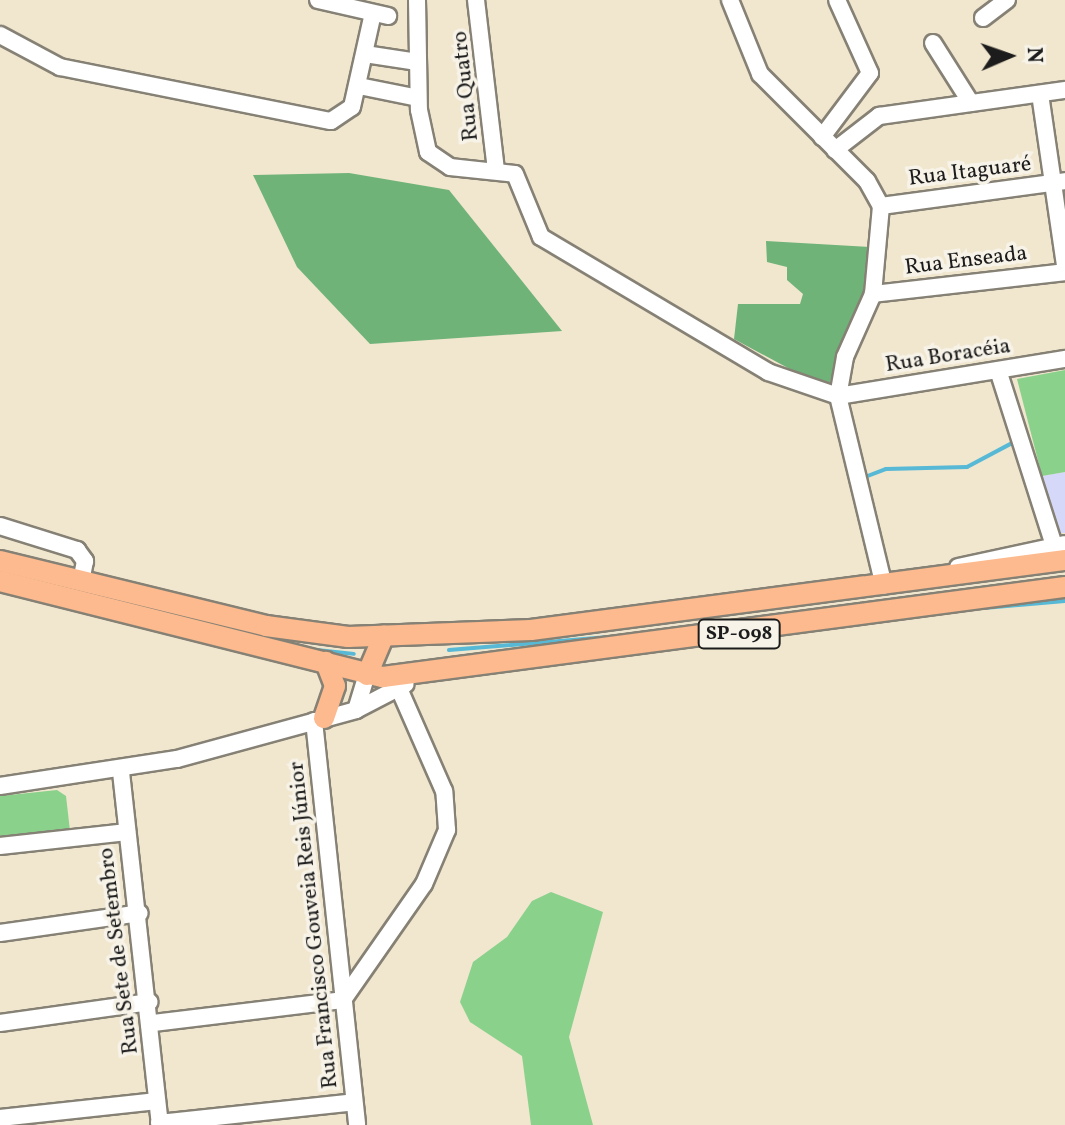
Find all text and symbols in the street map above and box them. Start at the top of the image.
north arrow [969,16,1049,96]
street label: Rua Quatro [447,30,485,142]
text: N [1018,47,1049,64]
street label: Rua Itaguaré [907,151,1033,193]
street label: Rua Enseada [903,240,1029,282]
street label: Rua Boracéia [884,333,1012,379]
road number: SP-098 [697,618,781,650]
street label: Rua Francisco Gouveia Reis Júnior [284,760,344,1090]
street label: Rua Sete de Setembro [93,846,145,1056]

